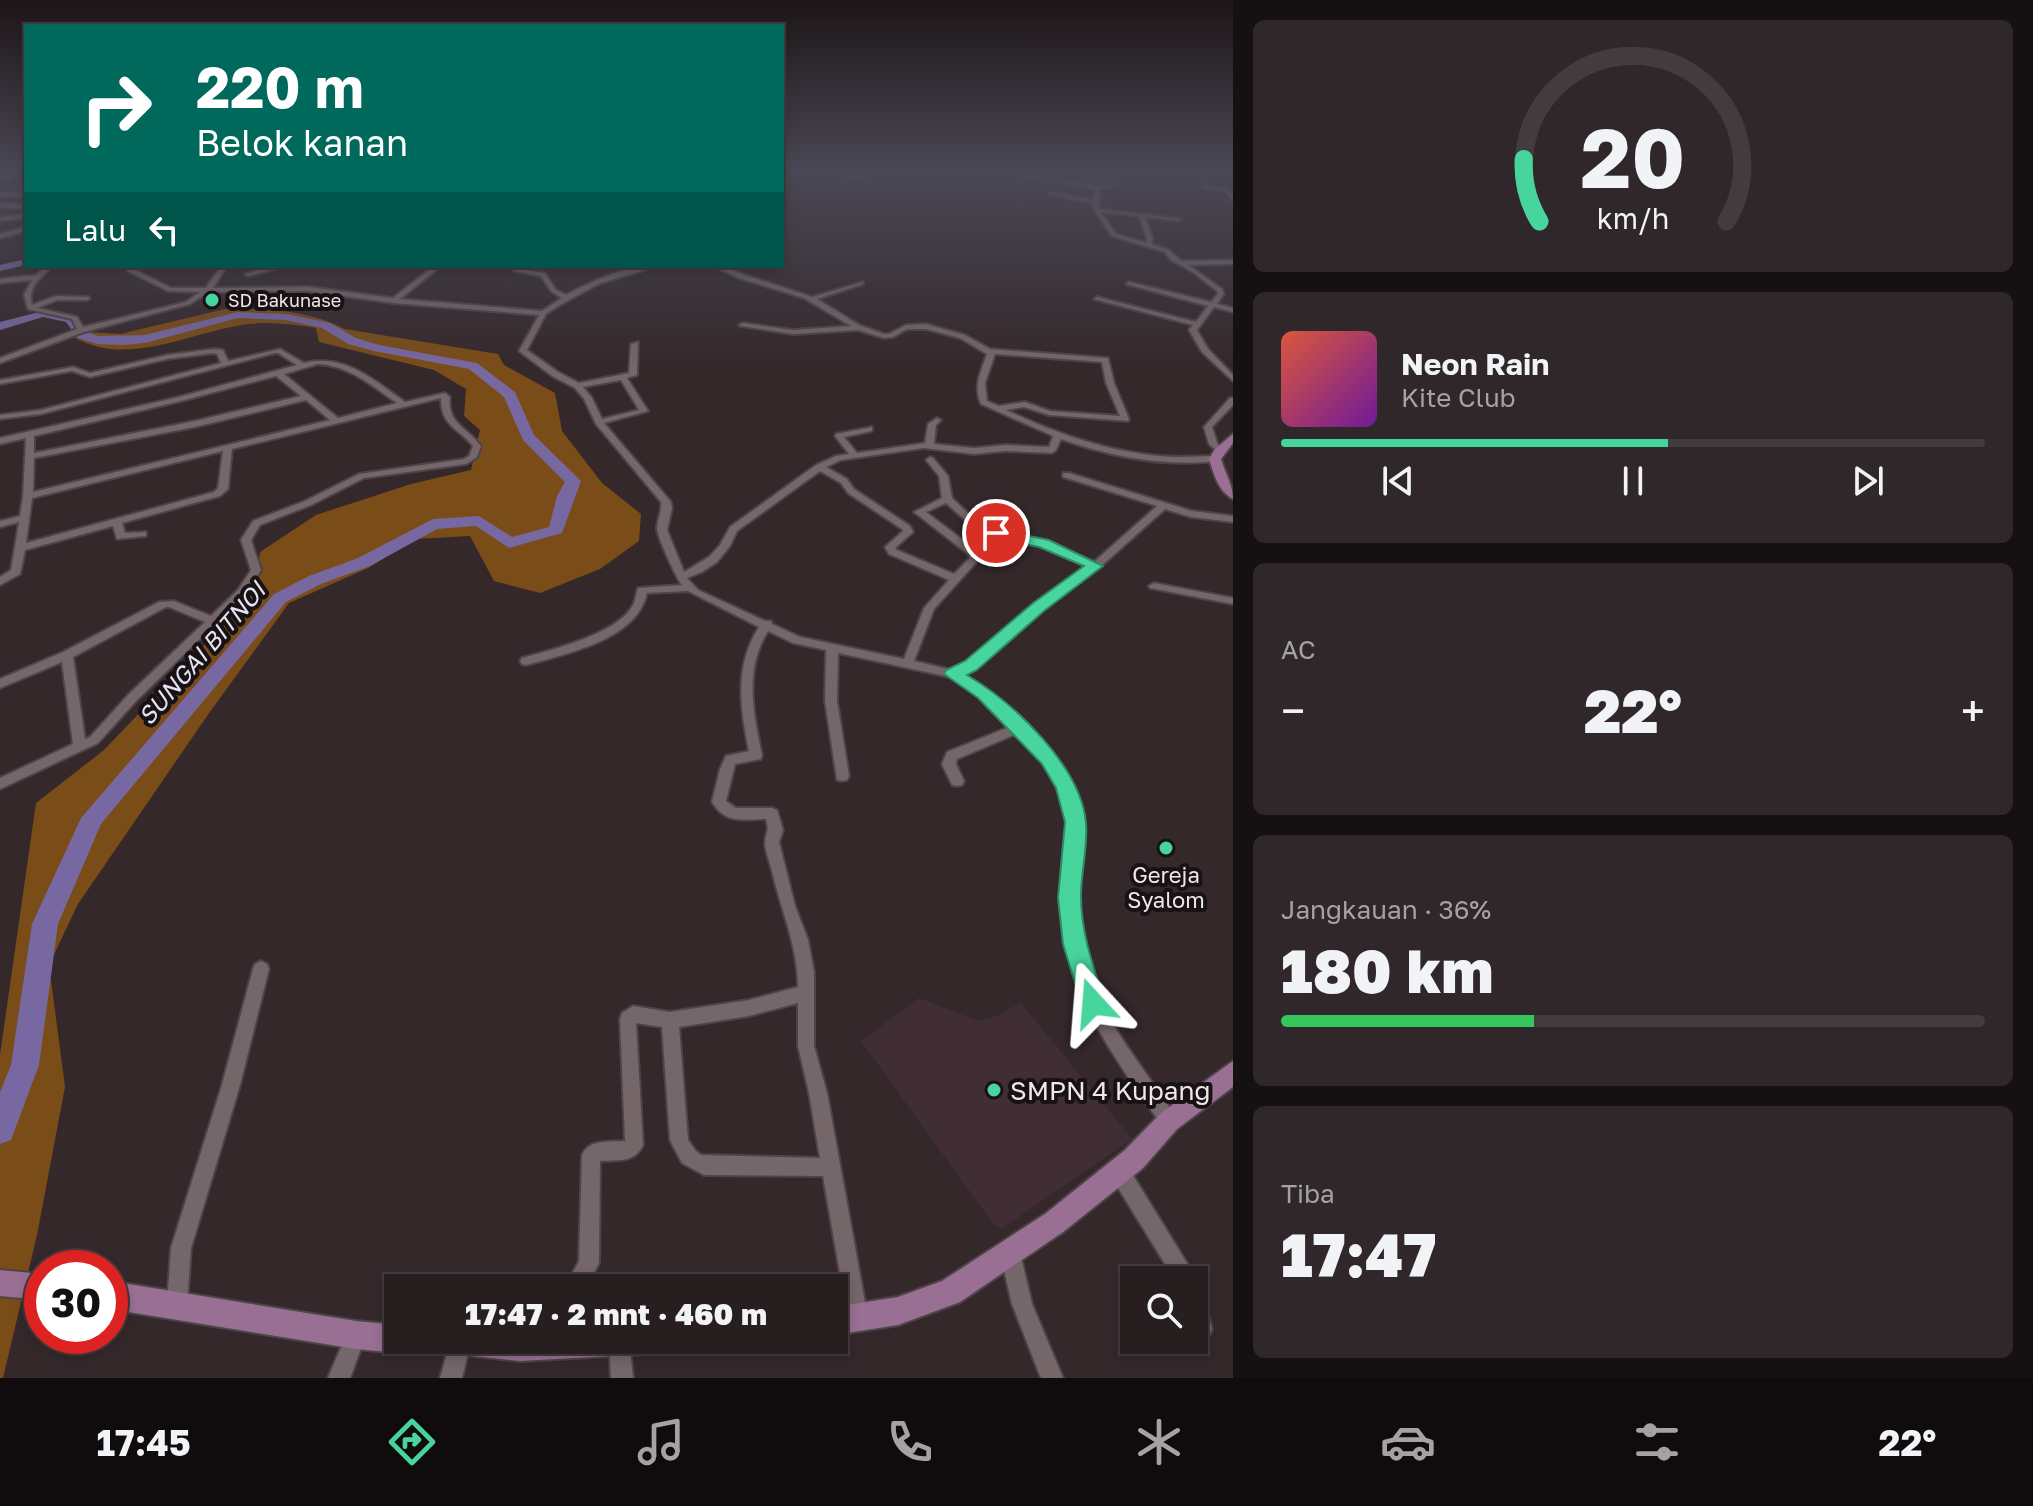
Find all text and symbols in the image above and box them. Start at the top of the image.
text: 220 m [196,53,364,120]
icon: right [64,56,168,160]
text: 20 [1581,105,1685,205]
text: Belok kanan [196,121,408,164]
text: km/h [1597,201,1669,235]
icon: left [142,208,186,252]
text: Lalu [64,212,126,248]
place label: SD Bakunase [228,289,341,311]
marker: SD Bakunase [203,291,221,309]
text: Neon Rain [1401,346,1549,382]
text: Kite Club [1401,382,1516,413]
icon: previous [1376,459,1420,503]
icon: pause [1611,459,1655,503]
icon: next [1846,459,1890,503]
pin [962,499,1030,567]
icon: arrive [974,511,1018,555]
water label: SUNGAI BITNOI [131,574,272,730]
text: AC [1281,634,1316,665]
text: 22° [1584,674,1682,746]
text: − [1281,684,1305,737]
text: + [1961,684,1985,737]
marker: Gereja Syalom [1157,839,1175,857]
place label: Gereja Syalom [1127,861,1205,913]
text: Jangkauan · 36% [1281,894,1491,925]
text: 180 km [1281,934,1493,1006]
position arrow [1051,961,1135,1045]
place label: SMPN 4 Kupang [1010,1075,1210,1106]
marker: SMPN 4 Kupang [985,1081,1003,1099]
text: Tiba [1281,1178,1335,1209]
text: 17:47 [1281,1218,1436,1290]
speed limit sign: 30 [24,1250,128,1354]
map controls [1120,1266,1208,1354]
button: search [1120,1266,1208,1354]
text: 17:47 · 2 mnt · 460 m [465,1296,767,1332]
icon: directions [384,1414,440,1470]
icon: music [633,1414,689,1470]
icon: phone [882,1414,938,1470]
icon: climate [1131,1414,1187,1470]
icon: car [1380,1414,1436,1470]
icon: filters [1629,1414,1685,1470]
text: 17:45 [97,1421,191,1464]
text: 22° [1878,1421,1936,1464]

